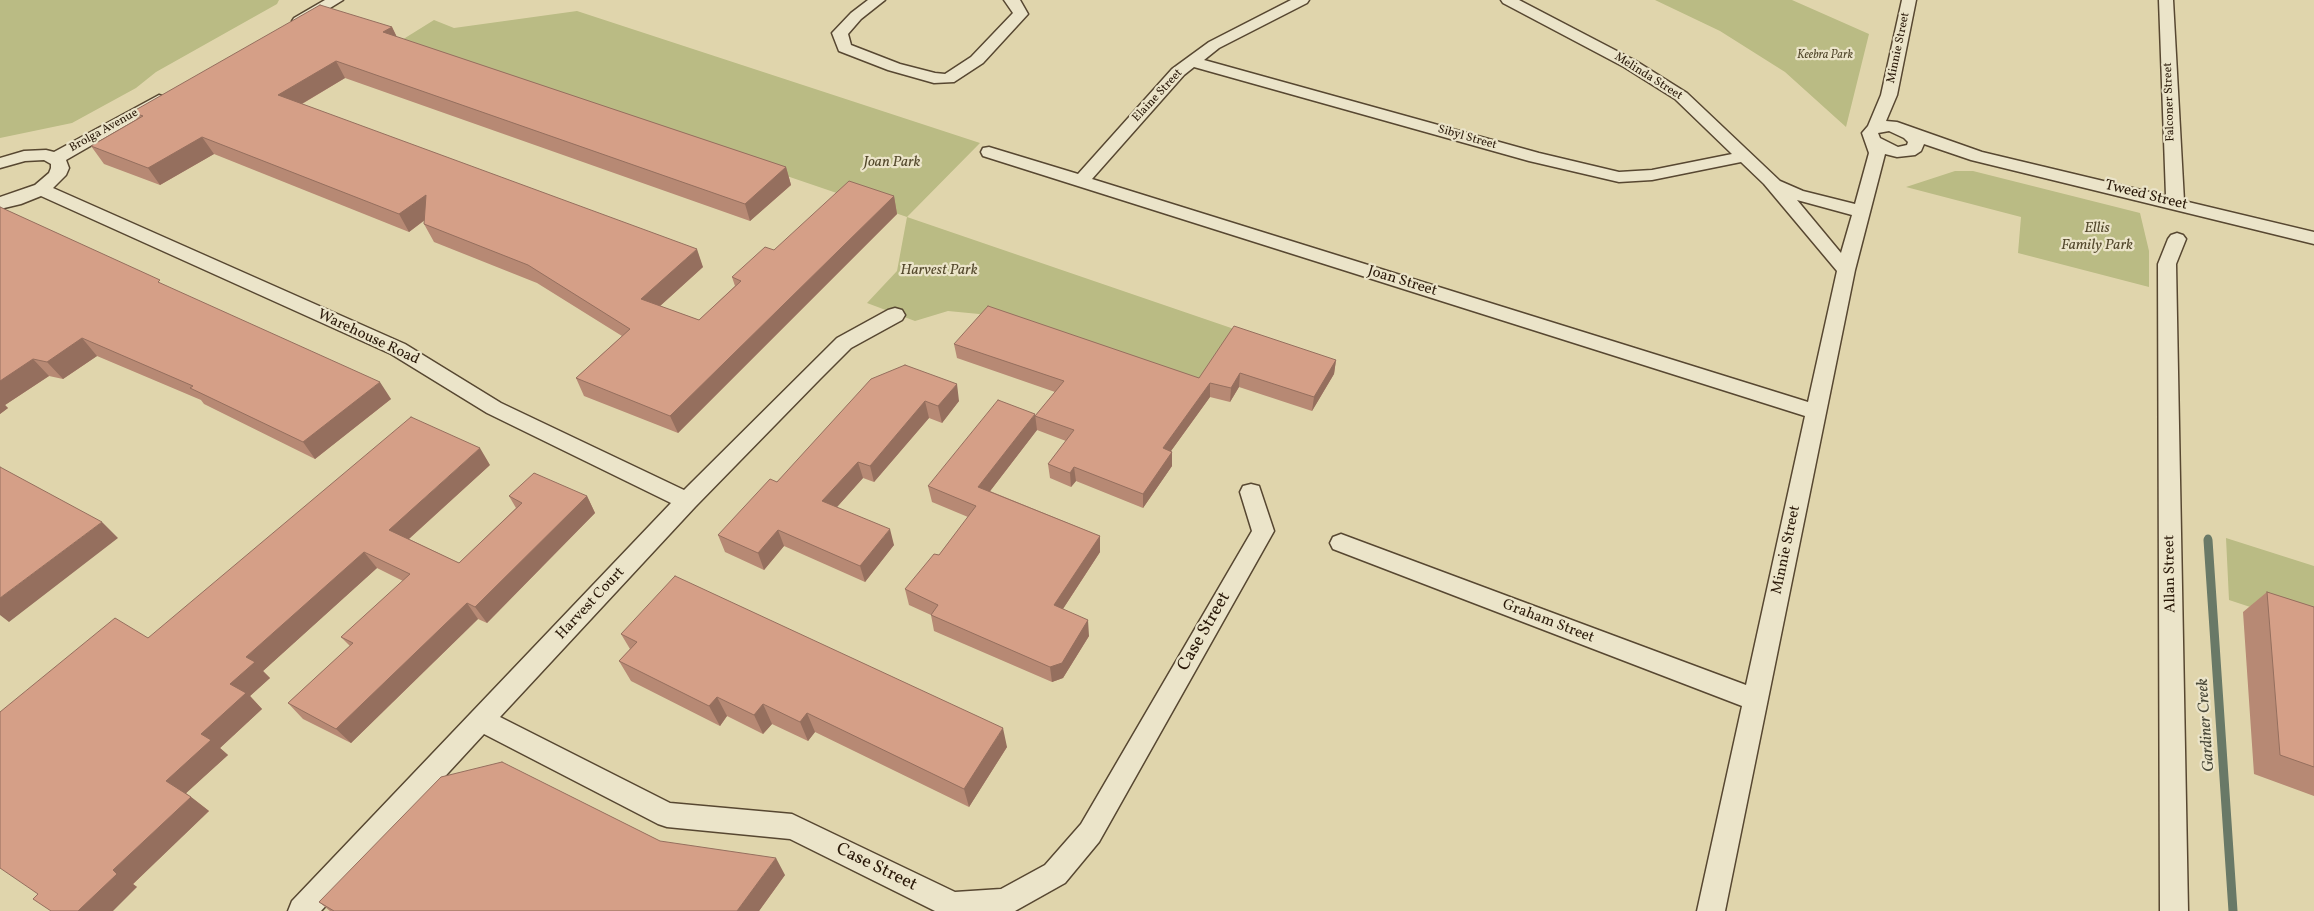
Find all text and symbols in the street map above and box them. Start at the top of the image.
street label: Minnie Street [1884,11,1914,85]
park label: Keebra Park [1797,49,1853,63]
street label: Melinda Street [1611,50,1685,104]
street label: Falconer Street [2161,62,2179,142]
street label: Elaine Street [1130,67,1186,125]
street label: Brolga Avenue [67,106,141,156]
street label: Sibyl Street [1436,123,1498,153]
park label: Joan Park [863,154,921,172]
street label: Tweed Street [2103,177,2189,215]
park label: Ellis Family Park [2061,220,2133,255]
park label: Harvest Park [900,262,978,280]
street label: Joan Street [1365,263,1439,301]
street label: Warehouse Road [314,306,422,370]
street label: Minnie Street [1769,504,1805,596]
street label: Allan Street [2161,535,2181,613]
street label: Harvest Court [553,564,629,644]
street label: Case Street [1174,589,1236,675]
street label: Graham Street [1500,596,1596,648]
water label: Gardiner Creek [2194,678,2220,772]
street label: Case Street [832,839,920,897]

